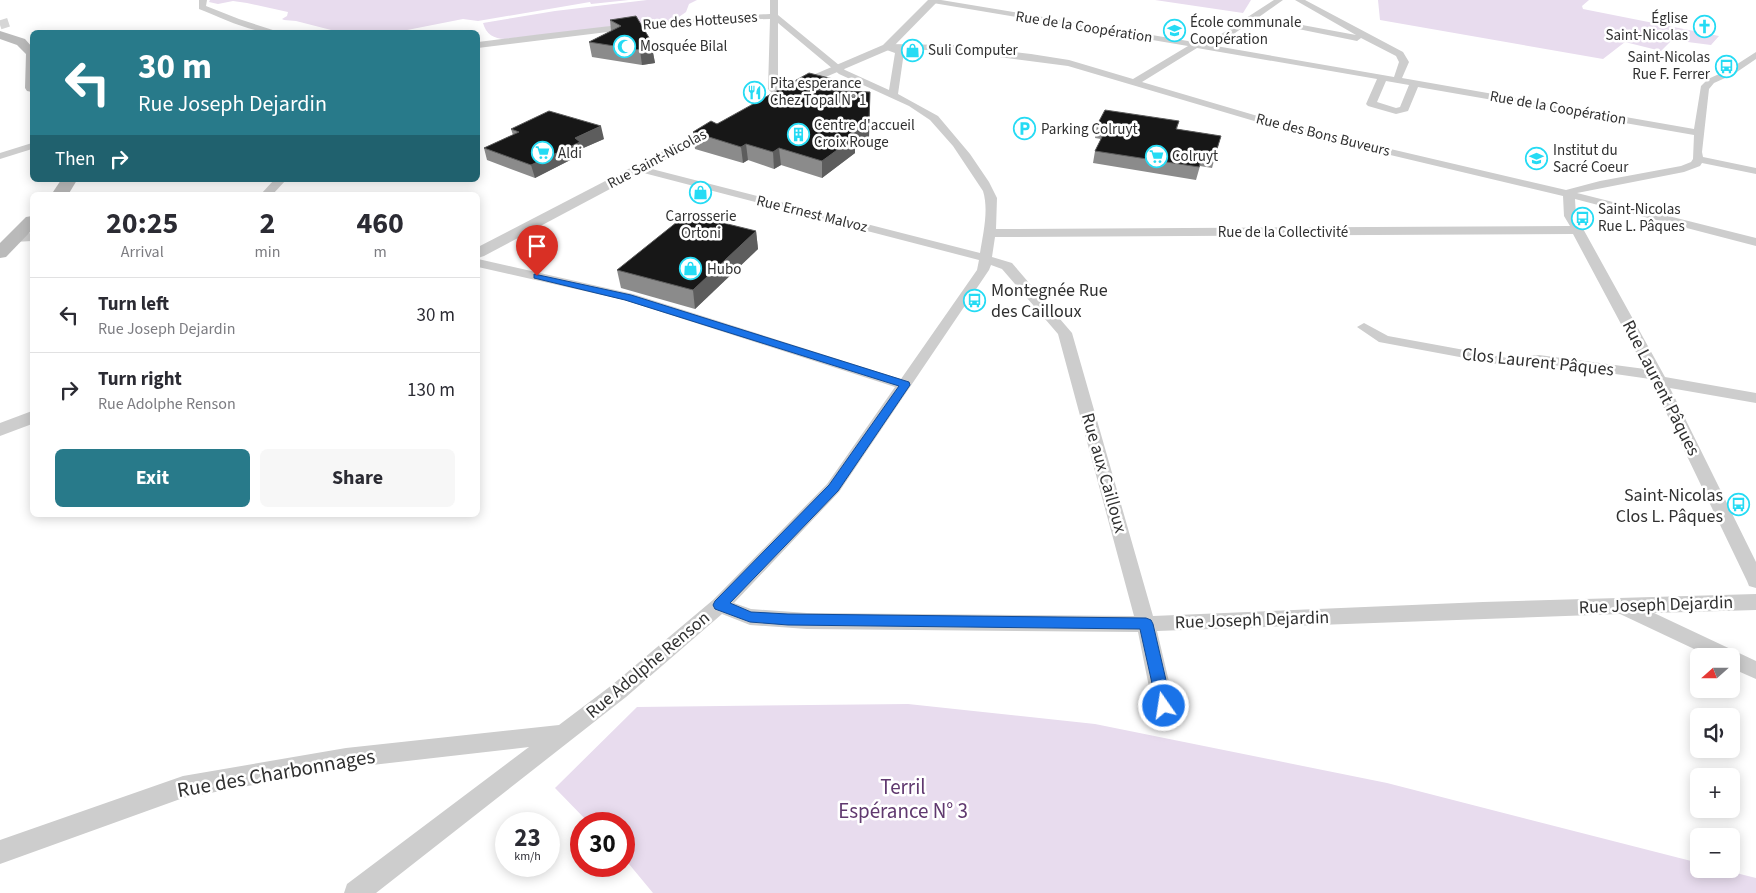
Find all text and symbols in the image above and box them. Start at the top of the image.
street label: Rue de la Coopération [1014,6,1154,48]
street label: Rue des Hotteuses [642,7,758,35]
place label: Église Saint-Nicolas [1605,8,1688,46]
place label: École communale Coopération [1190,12,1301,50]
church icon: Église Saint-Nicolas [1692,15,1716,39]
school or university icon: École communale Coopération [1162,19,1186,43]
mosque icon: Mosquée Bilal [612,34,636,58]
place label: Mosquée Bilal [640,36,728,57]
shop icon: Suli Computer [900,38,924,62]
place label: Suli Computer [928,40,1019,61]
text: 30 m [138,42,212,92]
place label: Saint-Nicolas Rue F. Ferrer [1627,47,1711,85]
icon: left [55,50,120,115]
bus stop icon: Saint-Nicolas Rue F. Ferrer [1714,54,1738,78]
place label: Pita esperance Chez Topal N° 1 [770,73,866,111]
restaurant icon: Pita esperance Chez Topal N° 1 [742,80,766,104]
street label: Rue de la Coopération [1488,86,1628,130]
text: Rue Joseph Dejardin [138,88,327,120]
street label: Rue des Bons Buveurs [1254,108,1392,162]
place label: Centre d'accueil Croix Rouge [814,115,915,153]
parking icon: Parking Colruyt [1013,117,1037,141]
place label: Parking Colruyt [1041,119,1137,140]
building icon: Centre d'accueil Croix Rouge [786,122,810,146]
street label: Rue Saint-Nicolas [604,124,710,194]
place label: Institut du Sacré Coeur [1553,140,1629,178]
supermarket icon: Aldi [530,141,554,165]
place label: Aldi [558,143,582,164]
supermarket icon: Colruyt [1144,144,1168,168]
icon: right [105,145,133,173]
text: Then [55,146,95,173]
place label: Colruyt [1172,146,1218,167]
school or university icon: Institut du Sacré Coeur [1525,147,1549,171]
shop icon: Carrosserie Ortoni [689,181,713,205]
street label: Rue Ernest Malvoz [754,190,870,238]
place label: Saint-Nicolas Rue L. Pâques [1598,199,1685,237]
text: 20:25 [106,202,178,245]
text: 2 [259,202,275,245]
text: 460 [356,202,404,245]
place label: Carrosserie Ortoni [666,206,736,244]
bus stop icon: Saint-Nicolas Rue L. Pâques [1570,206,1594,230]
street label: Rue de la Collectivité [1218,222,1348,243]
pin [516,225,558,276]
icon: arrive [523,232,551,260]
text: Arrival [121,241,164,263]
text: min [254,241,280,263]
text: m [374,241,387,263]
shop icon: Hubo [679,257,703,281]
place label: Hubo [707,259,741,280]
place label: Montegnée Rue des Cailloux [991,278,1108,324]
bus stop icon: Montegnée Rue des Cailloux [963,288,987,312]
text: Turn left [98,291,169,318]
icon: left [55,301,83,329]
text: 30 m [417,302,455,329]
street label: Rue Laurent Pâques [1616,316,1706,460]
text: Rue Joseph Dejardin [98,318,235,340]
street label: Clos Laurent Pâques [1461,342,1615,382]
text: Turn right [98,366,182,393]
icon: right [55,376,83,404]
text: 130 m [407,377,455,404]
text: Rue Adolphe Renson [98,393,236,415]
street label: Rue aux Cailloux [1075,410,1133,536]
button: Exit [55,449,250,507]
button: Share [260,449,455,507]
place label: Saint-Nicolas Clos L. Pâques [1616,483,1723,529]
bus stop icon: Saint-Nicolas Clos L. Pâques [1727,493,1751,517]
street label: Rue Joseph Dejardin [1578,590,1734,620]
street label: Rue Joseph Dejardin [1174,605,1330,635]
street label: Rue Adolphe Renson [581,606,715,724]
north arrow [1690,648,1740,698]
map controls [1690,648,1740,878]
position arrow [1137,679,1189,731]
button: sound [1690,708,1740,758]
street label: Rue des Charbonnages [175,741,377,805]
button: + [1690,768,1740,818]
park label: Terril Espérance N° 3 [838,772,968,826]
speed limit sign: 30 [570,812,635,877]
text: 23 [514,820,541,856]
button: − [1690,828,1740,878]
text: km/h [514,848,541,865]

